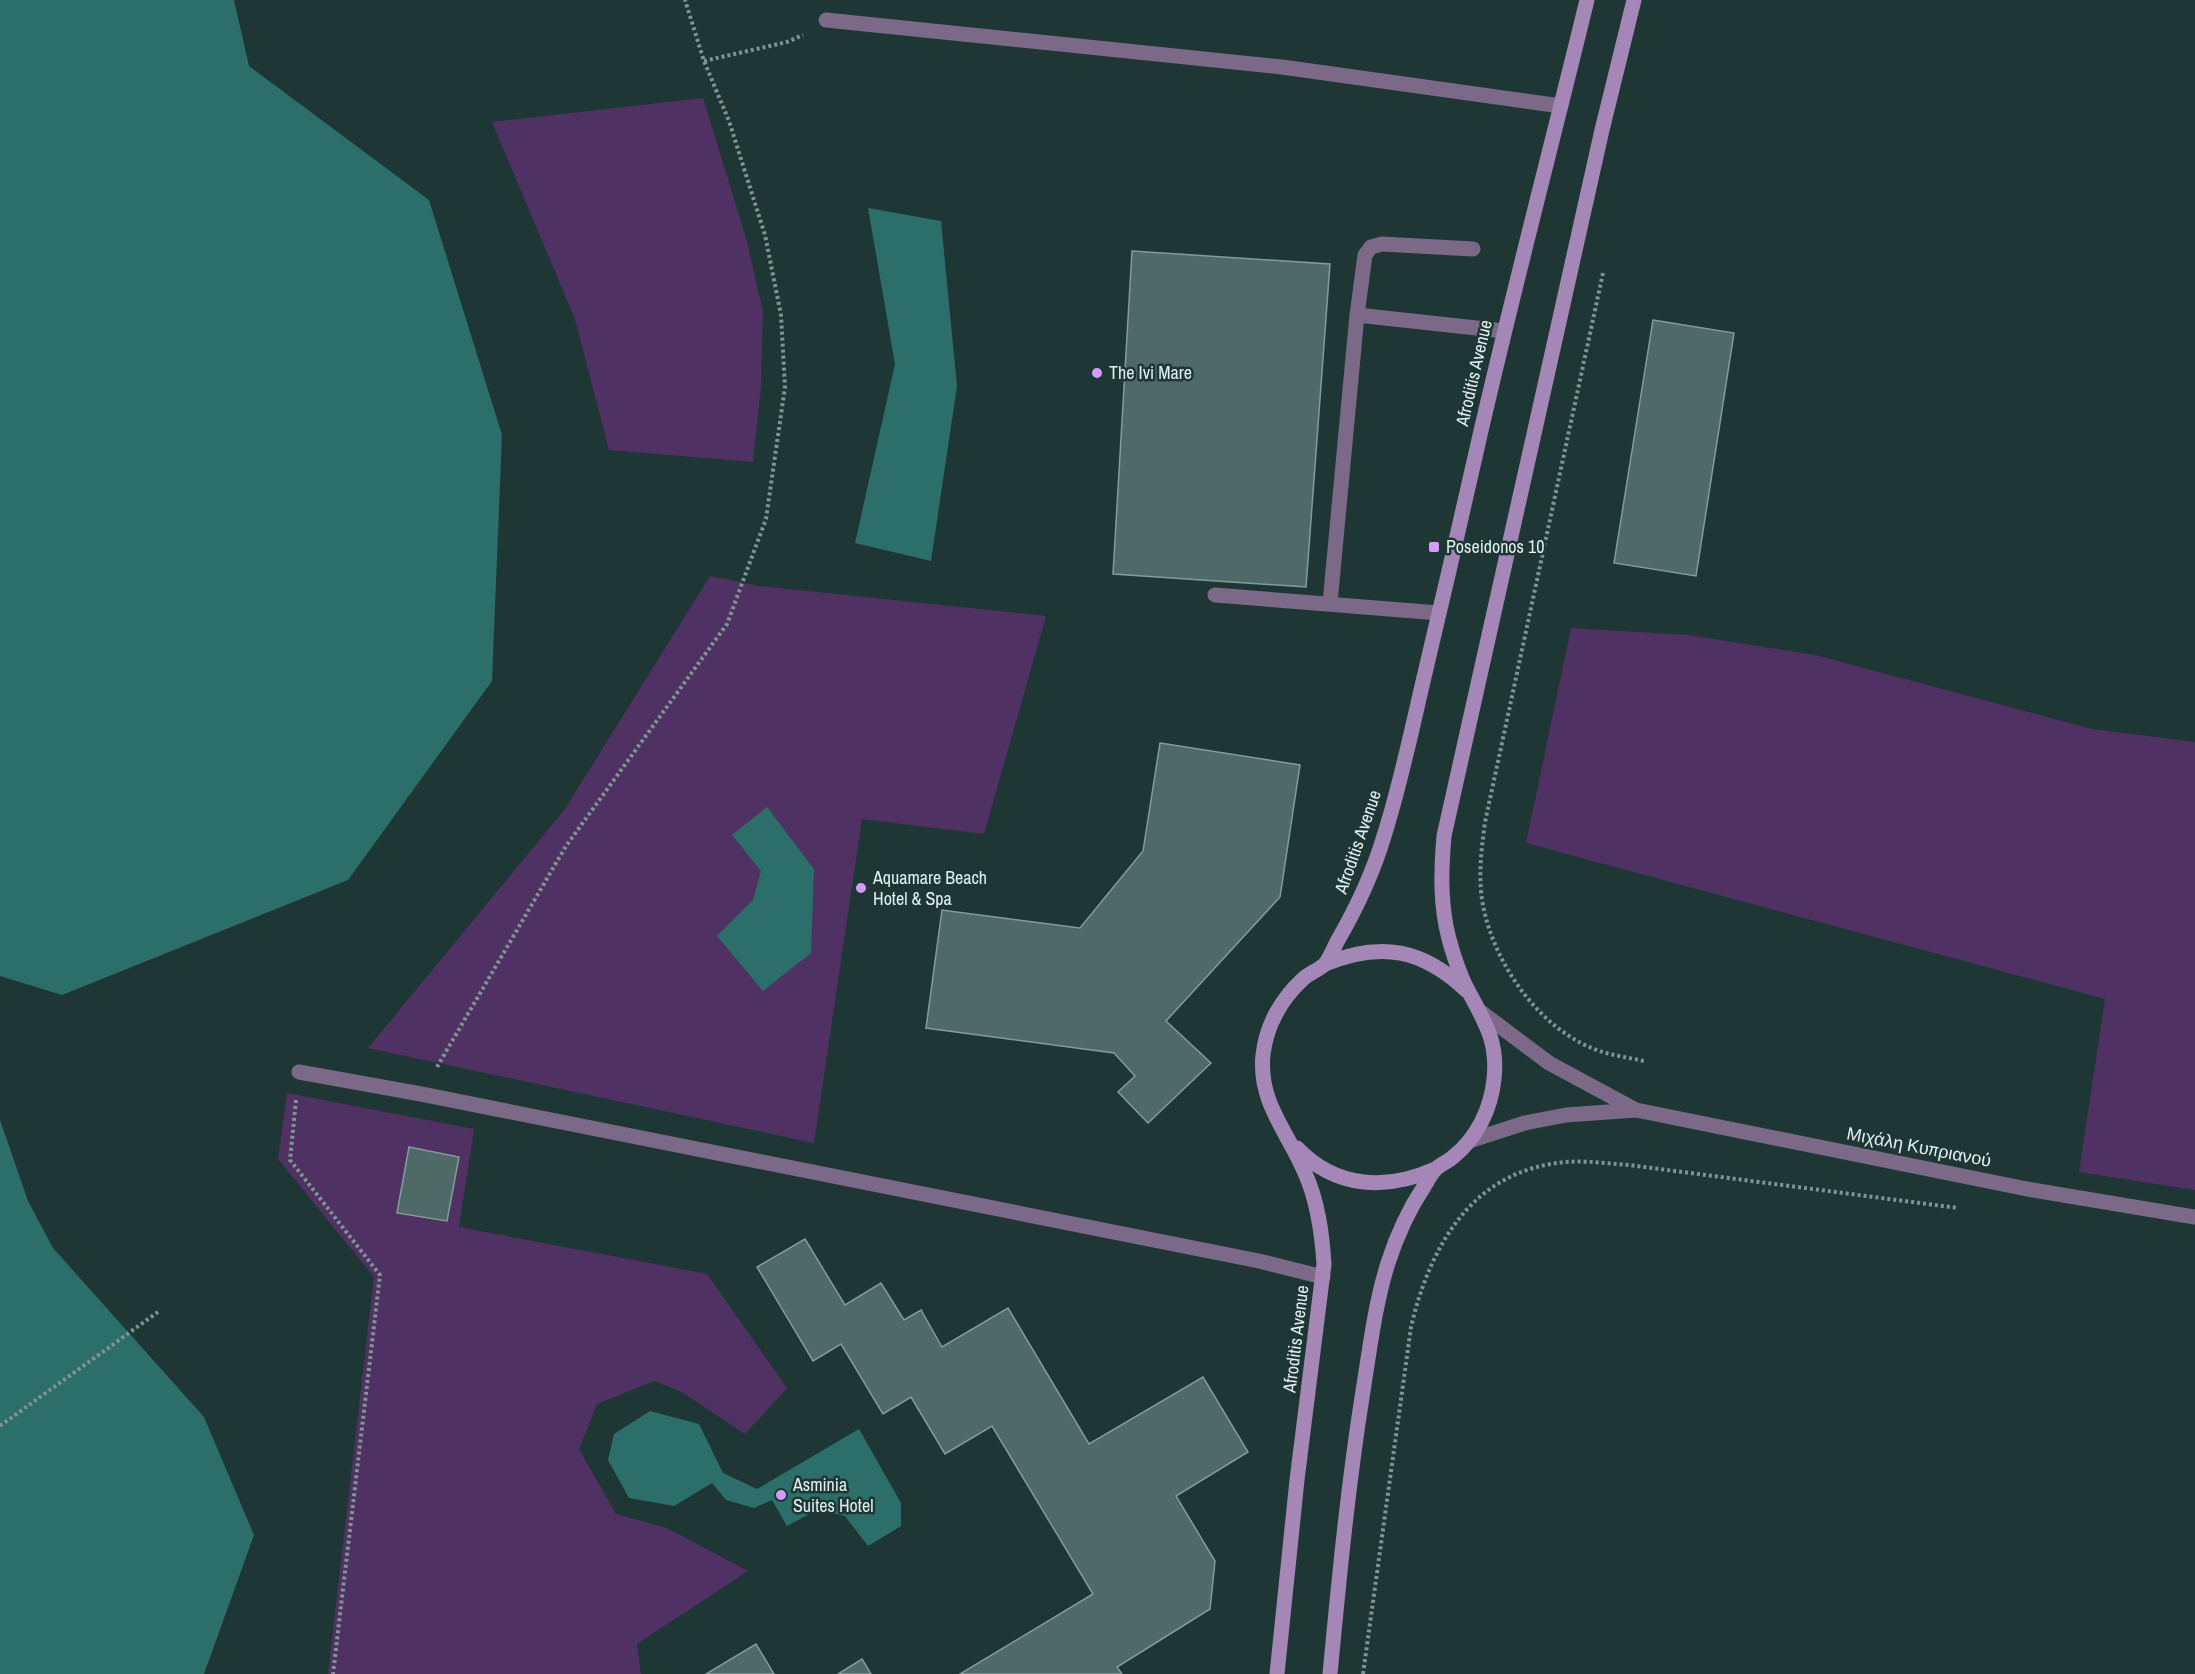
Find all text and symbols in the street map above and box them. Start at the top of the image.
street label: Afroditis Avenue [1449,317,1498,429]
place label: The Ivi Mare [1109,360,1192,385]
marker: The Ivi Mare [1090,366,1104,380]
place label: Poseidonos 10 [1446,534,1544,559]
marker: Poseidonos 10 [1427,540,1441,554]
street label: Afroditis Avenue [1328,787,1387,898]
place label: Aquamare Beach Hotel & Spa [872,865,987,911]
marker: Aquamare Beach Hotel & Spa [854,881,868,895]
street label: Μιχάλη Κυπριανού [1845,1120,1994,1173]
street label: Afroditis Avenue [1276,1284,1314,1395]
place label: Asminia Suites Hotel [792,1472,873,1518]
marker: Asminia Suites Hotel [774,1488,788,1502]

